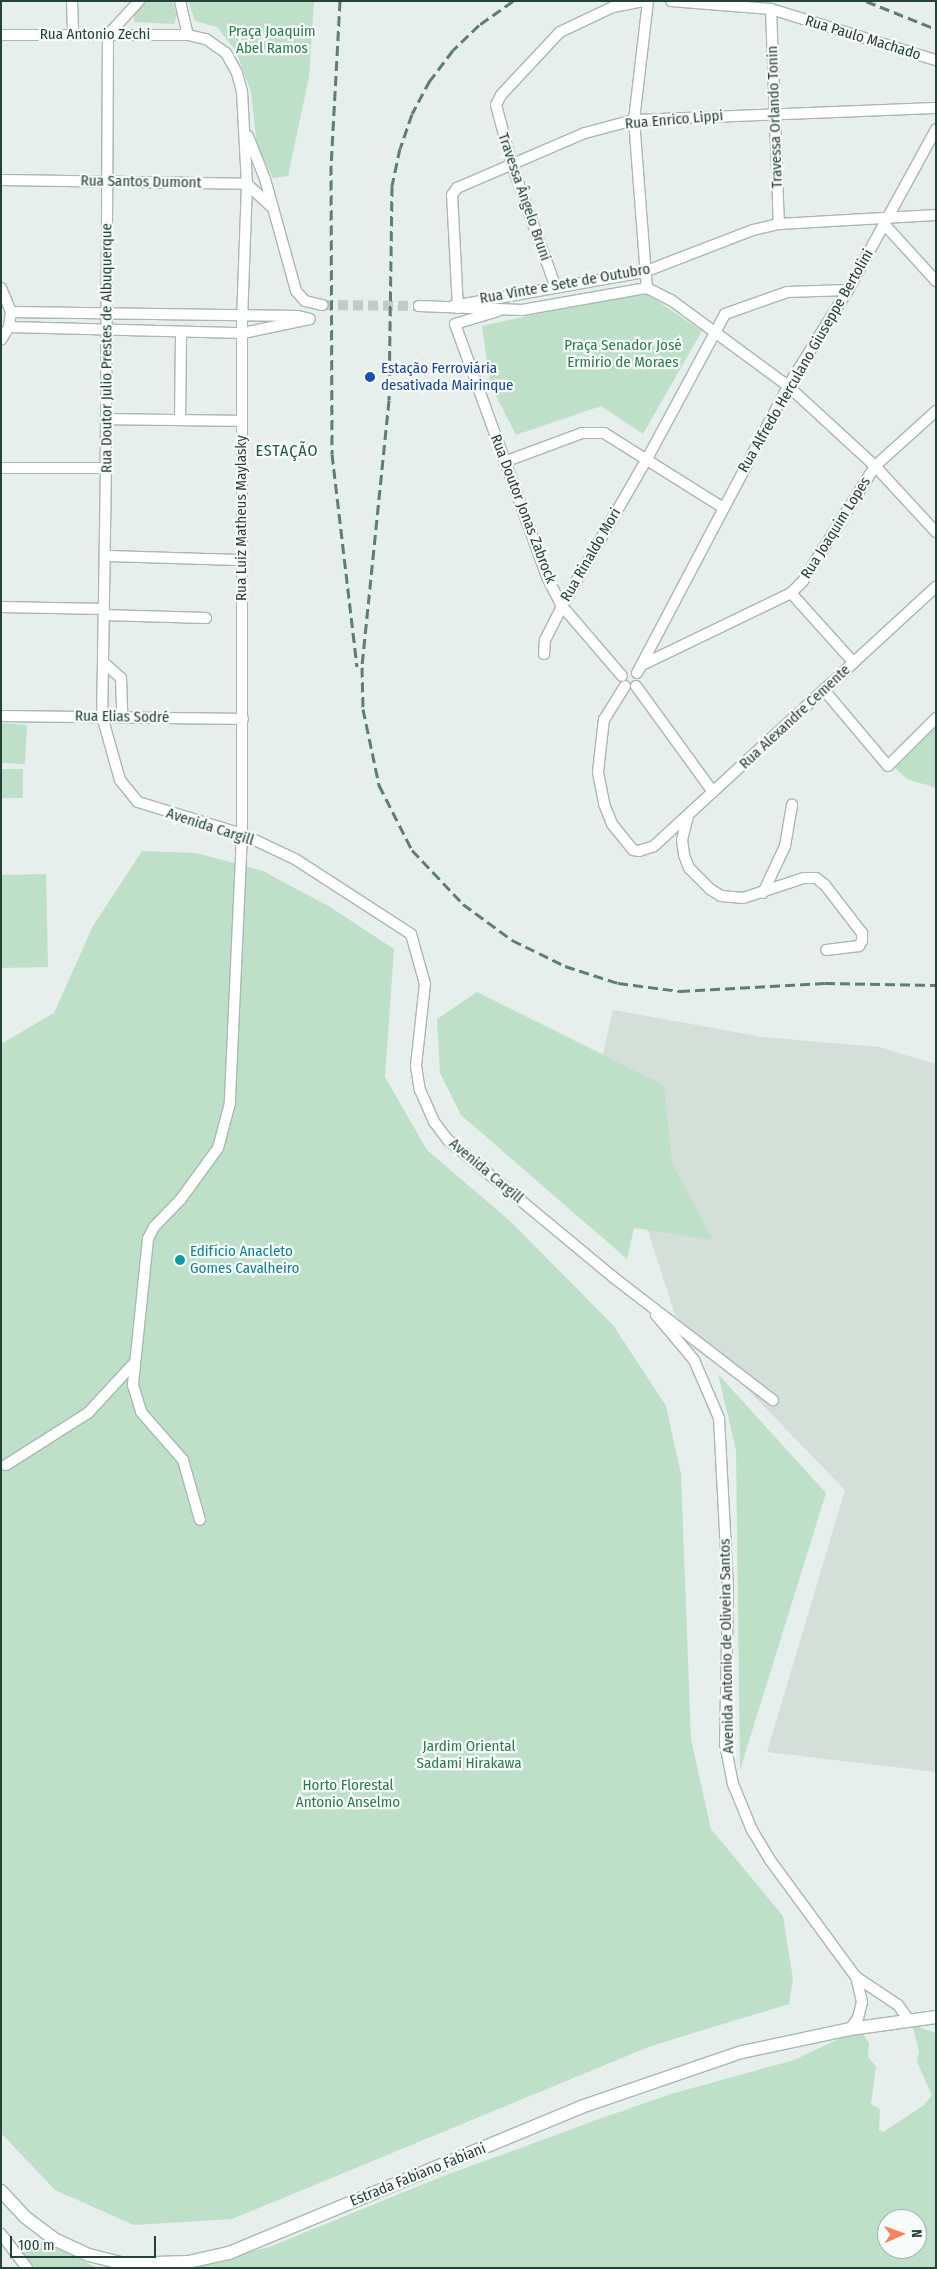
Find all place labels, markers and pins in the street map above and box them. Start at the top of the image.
place label: Estação Ferroviária desativada Mairinque [381,359,514,394]
marker: Estação Ferroviária desativada Mairinque [363,370,377,384]
place label: Edifício Anacleto Gomes Cavalheiro [190,1242,299,1277]
marker: Edifício Anacleto Gomes Cavalheiro [174,1254,186,1266]

